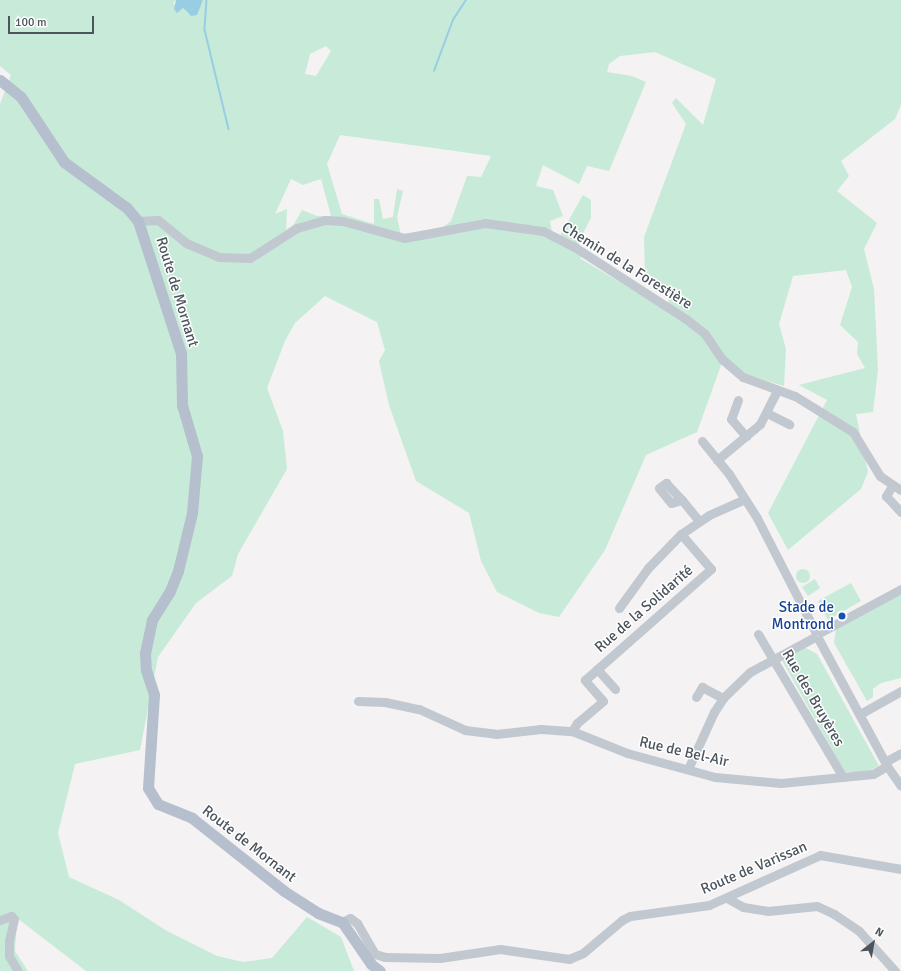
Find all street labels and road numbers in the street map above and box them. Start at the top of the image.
street label: Chemin de la Forestière [558,218,696,314]
street label: Route de Mornant [152,235,202,349]
street label: Rue de la Solidarité [591,561,697,657]
street label: Rue des Bruyères [778,646,848,750]
street label: Rue de Bel-Air [638,733,730,771]
street label: Route de Mornant [198,802,300,886]
street label: Route de Varissan [698,837,810,899]

